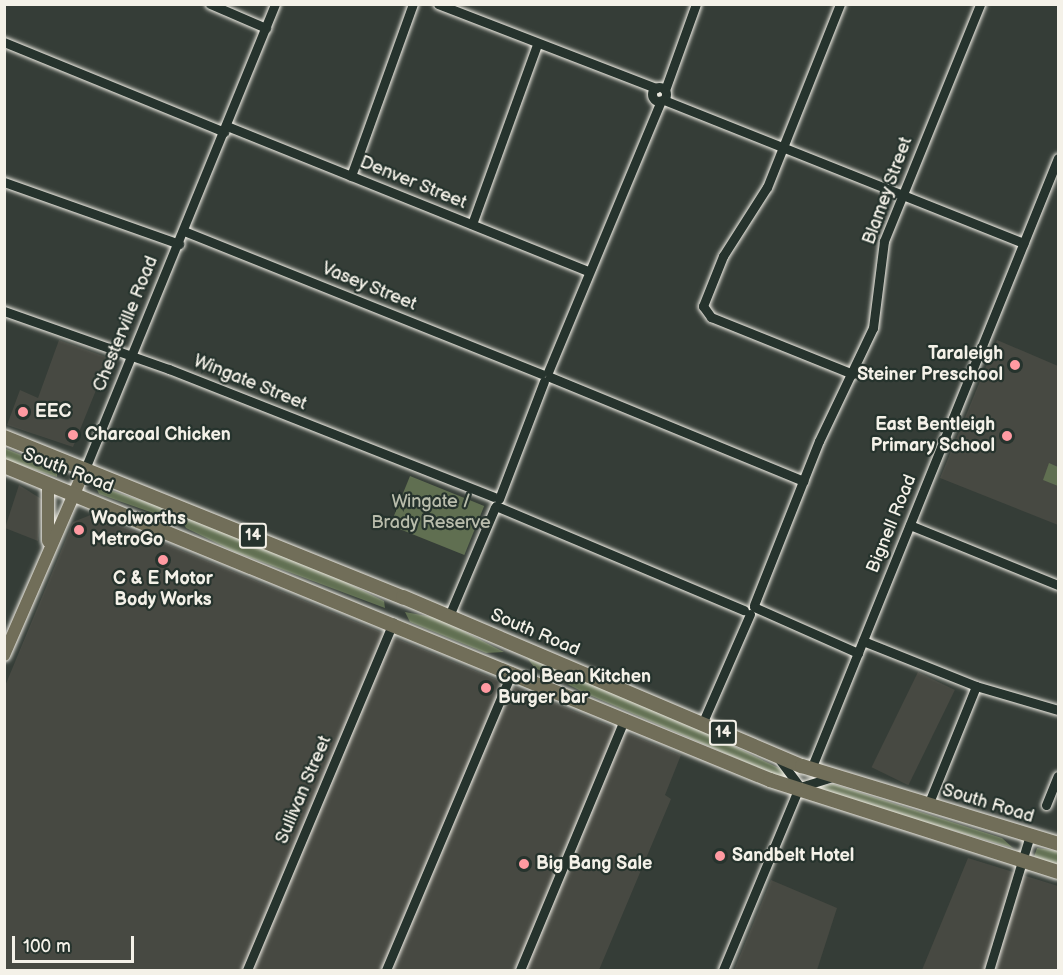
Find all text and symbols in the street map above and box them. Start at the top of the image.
street label: Blamey Street [858,134,918,248]
street label: Denver Street [356,152,470,214]
street label: Chesterville Road [89,253,163,395]
street label: Vasey Street [318,258,420,316]
place label: Taraleigh Steiner Preschool [857,344,1003,386]
street label: Wingate Street [190,350,310,416]
marker: Taraleigh Steiner Preschool [1008,358,1022,372]
place label: EEC [35,401,71,423]
marker: EEC [16,405,30,419]
place label: East Bentleigh Primary School [870,415,995,458]
place label: Charcoal Chicken [85,424,231,446]
marker: Charcoal Chicken [66,428,80,442]
marker: East Bentleigh Primary School [1000,429,1014,443]
street label: South Road [20,444,116,498]
street label: Bignell Road [862,472,922,576]
park label: Wingate / Brady Reserve [371,492,491,534]
place label: Woolworths MetroGo [91,509,186,552]
marker: Woolworths MetroGo [72,523,86,537]
road number: 14 [238,523,268,549]
marker: C & E Motor Body Works [156,553,170,567]
place label: C & E Motor Body Works [113,569,213,612]
street label: South Road [487,605,583,661]
place label: Cool Bean Kitchen Burger bar [498,667,651,710]
marker: Cool Bean Kitchen Burger bar [479,681,493,695]
road number: 14 [708,720,738,746]
street label: Sullivan Street [271,733,337,847]
street label: South Road [940,780,1036,828]
place label: Sandbelt Hotel [732,845,854,867]
marker: Sandbelt Hotel [713,849,727,863]
place label: Big Bang Sale [536,853,652,875]
marker: Big Bang Sale [517,857,531,871]
scale bar [15,924,136,962]
text: 100 m [23,936,71,957]

